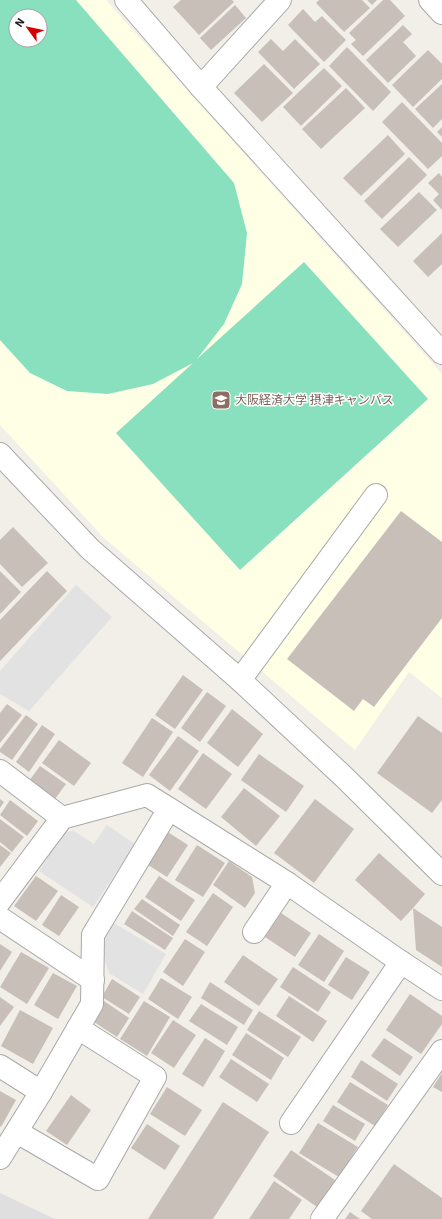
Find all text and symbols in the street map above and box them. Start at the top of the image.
north arrow [8,8,48,48]
text: N [12,15,28,30]
school or university icon: 大阪経済大学 摂津キャンパス [210,389,232,411]
place label: 大阪経済大学 摂津キャンパス [235,392,394,407]

